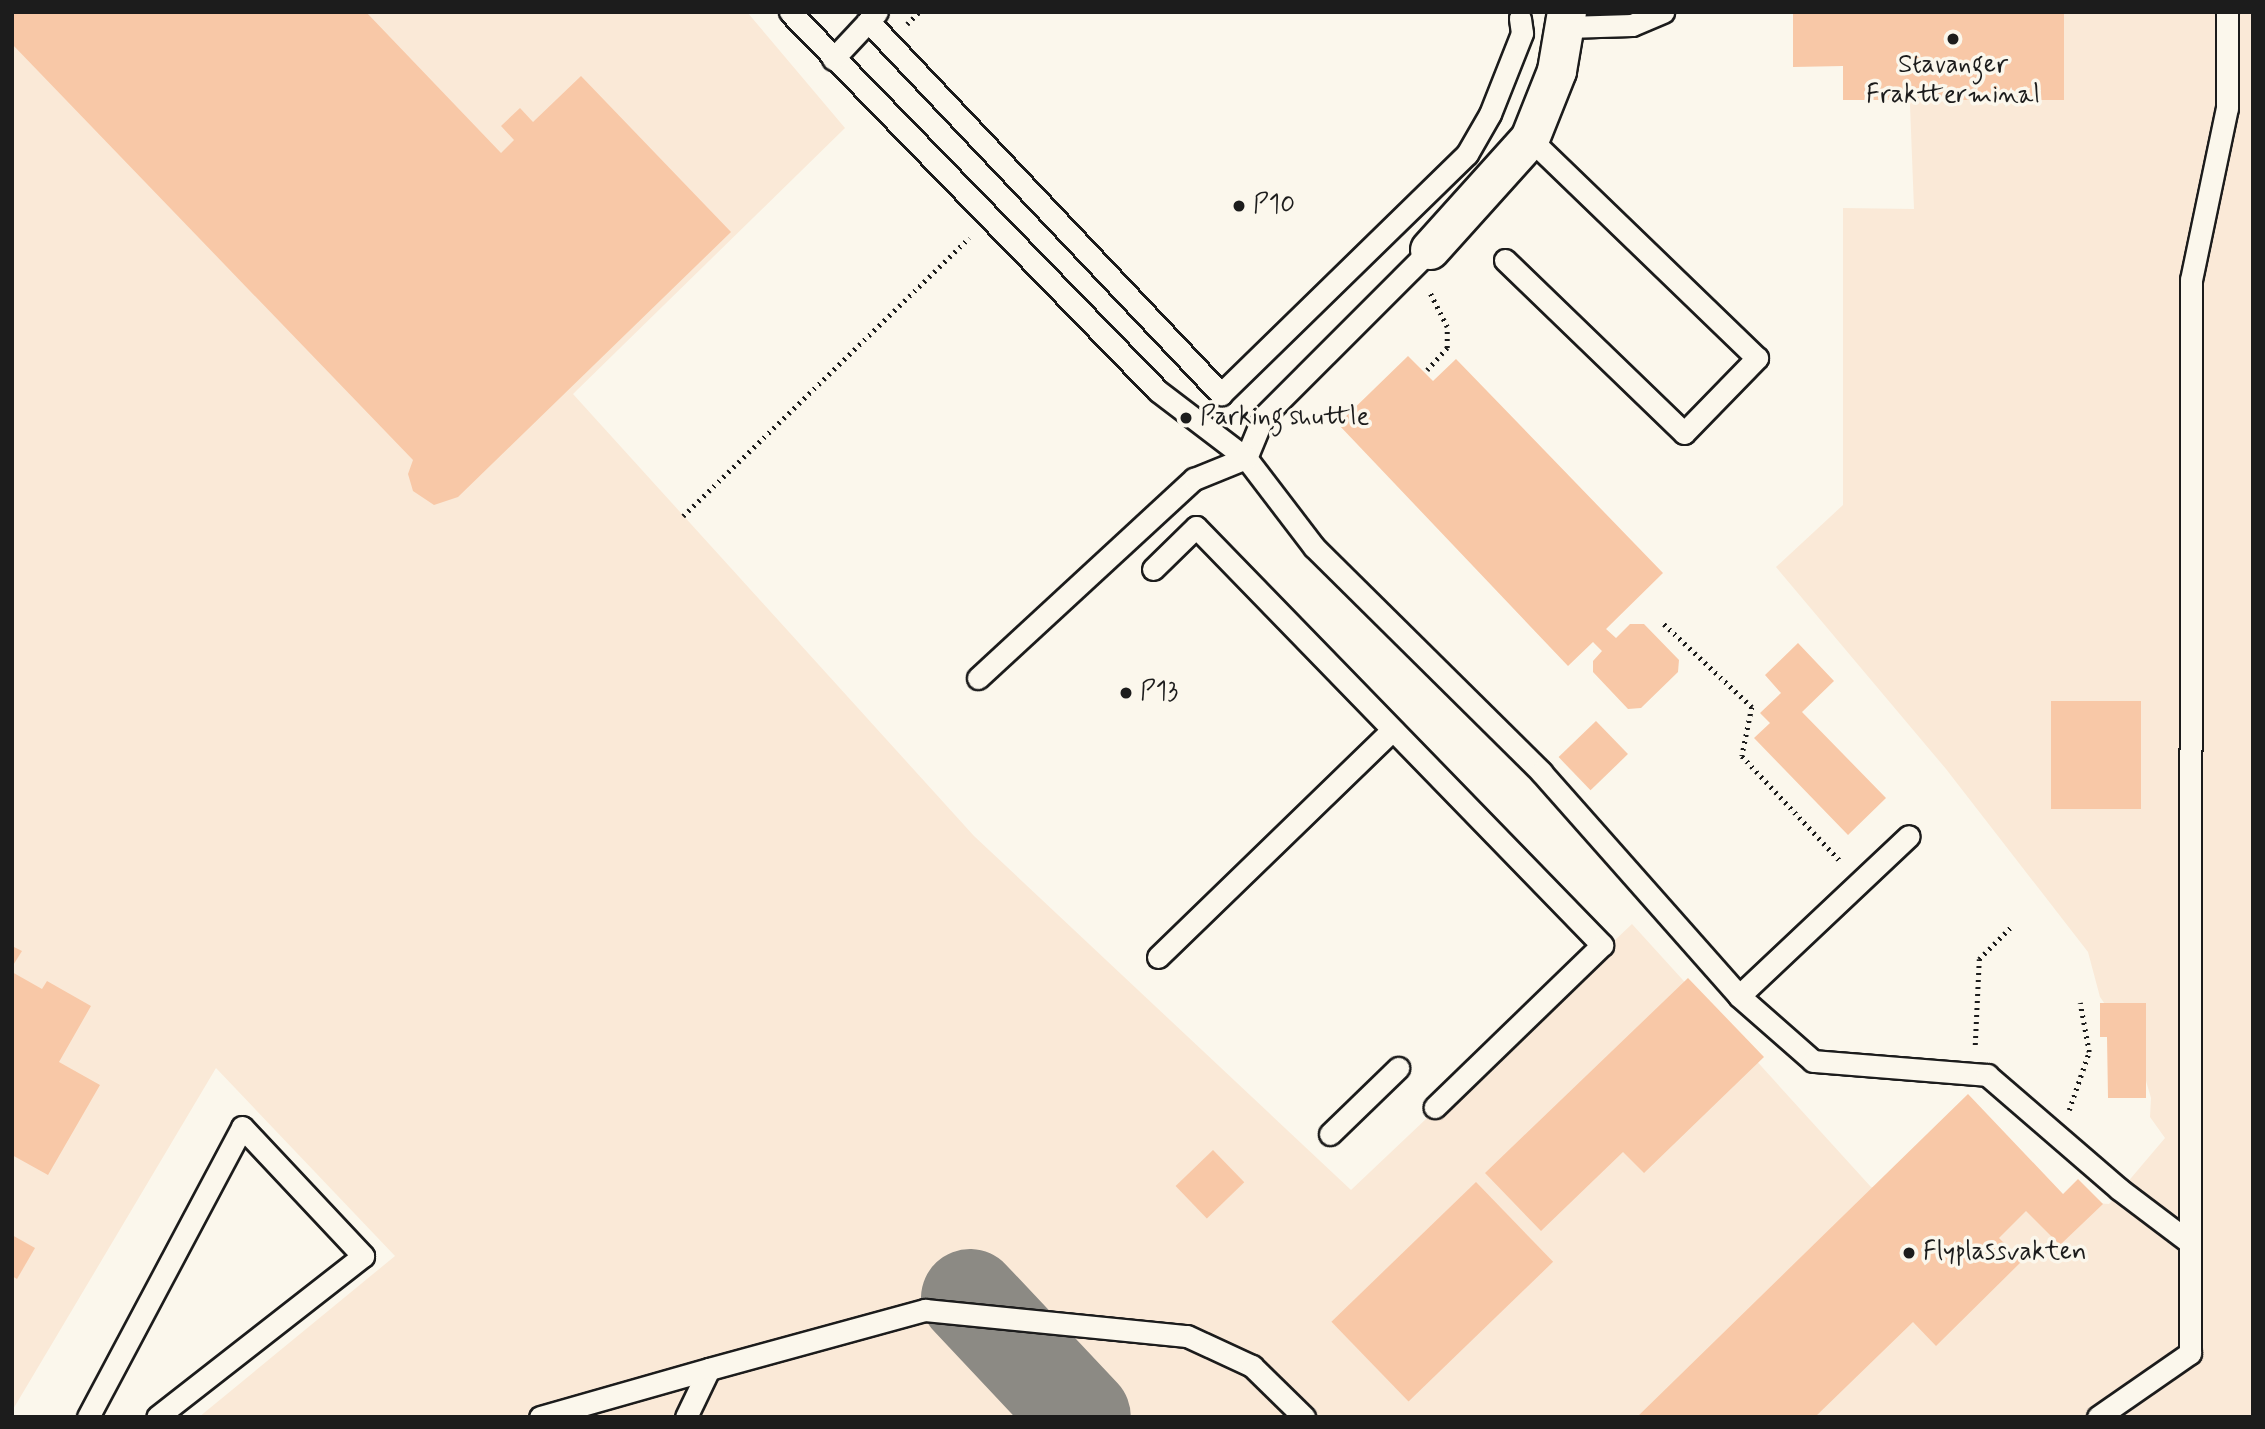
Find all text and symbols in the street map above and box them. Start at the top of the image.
marker: Stavanger Fraktterminal [1945,31,1961,47]
place label: Stavanger Fraktterminal [1866,50,2040,112]
place label: P10 [1253,190,1295,222]
marker: P10 [1231,198,1247,214]
place label: Parking shuttle [1200,402,1369,434]
marker: Parking shuttle [1178,410,1194,426]
place label: P13 [1140,677,1178,709]
marker: P13 [1118,685,1134,701]
place label: Flyplassvakten [1923,1237,2087,1269]
marker: Flyplassvakten [1901,1245,1917,1261]

